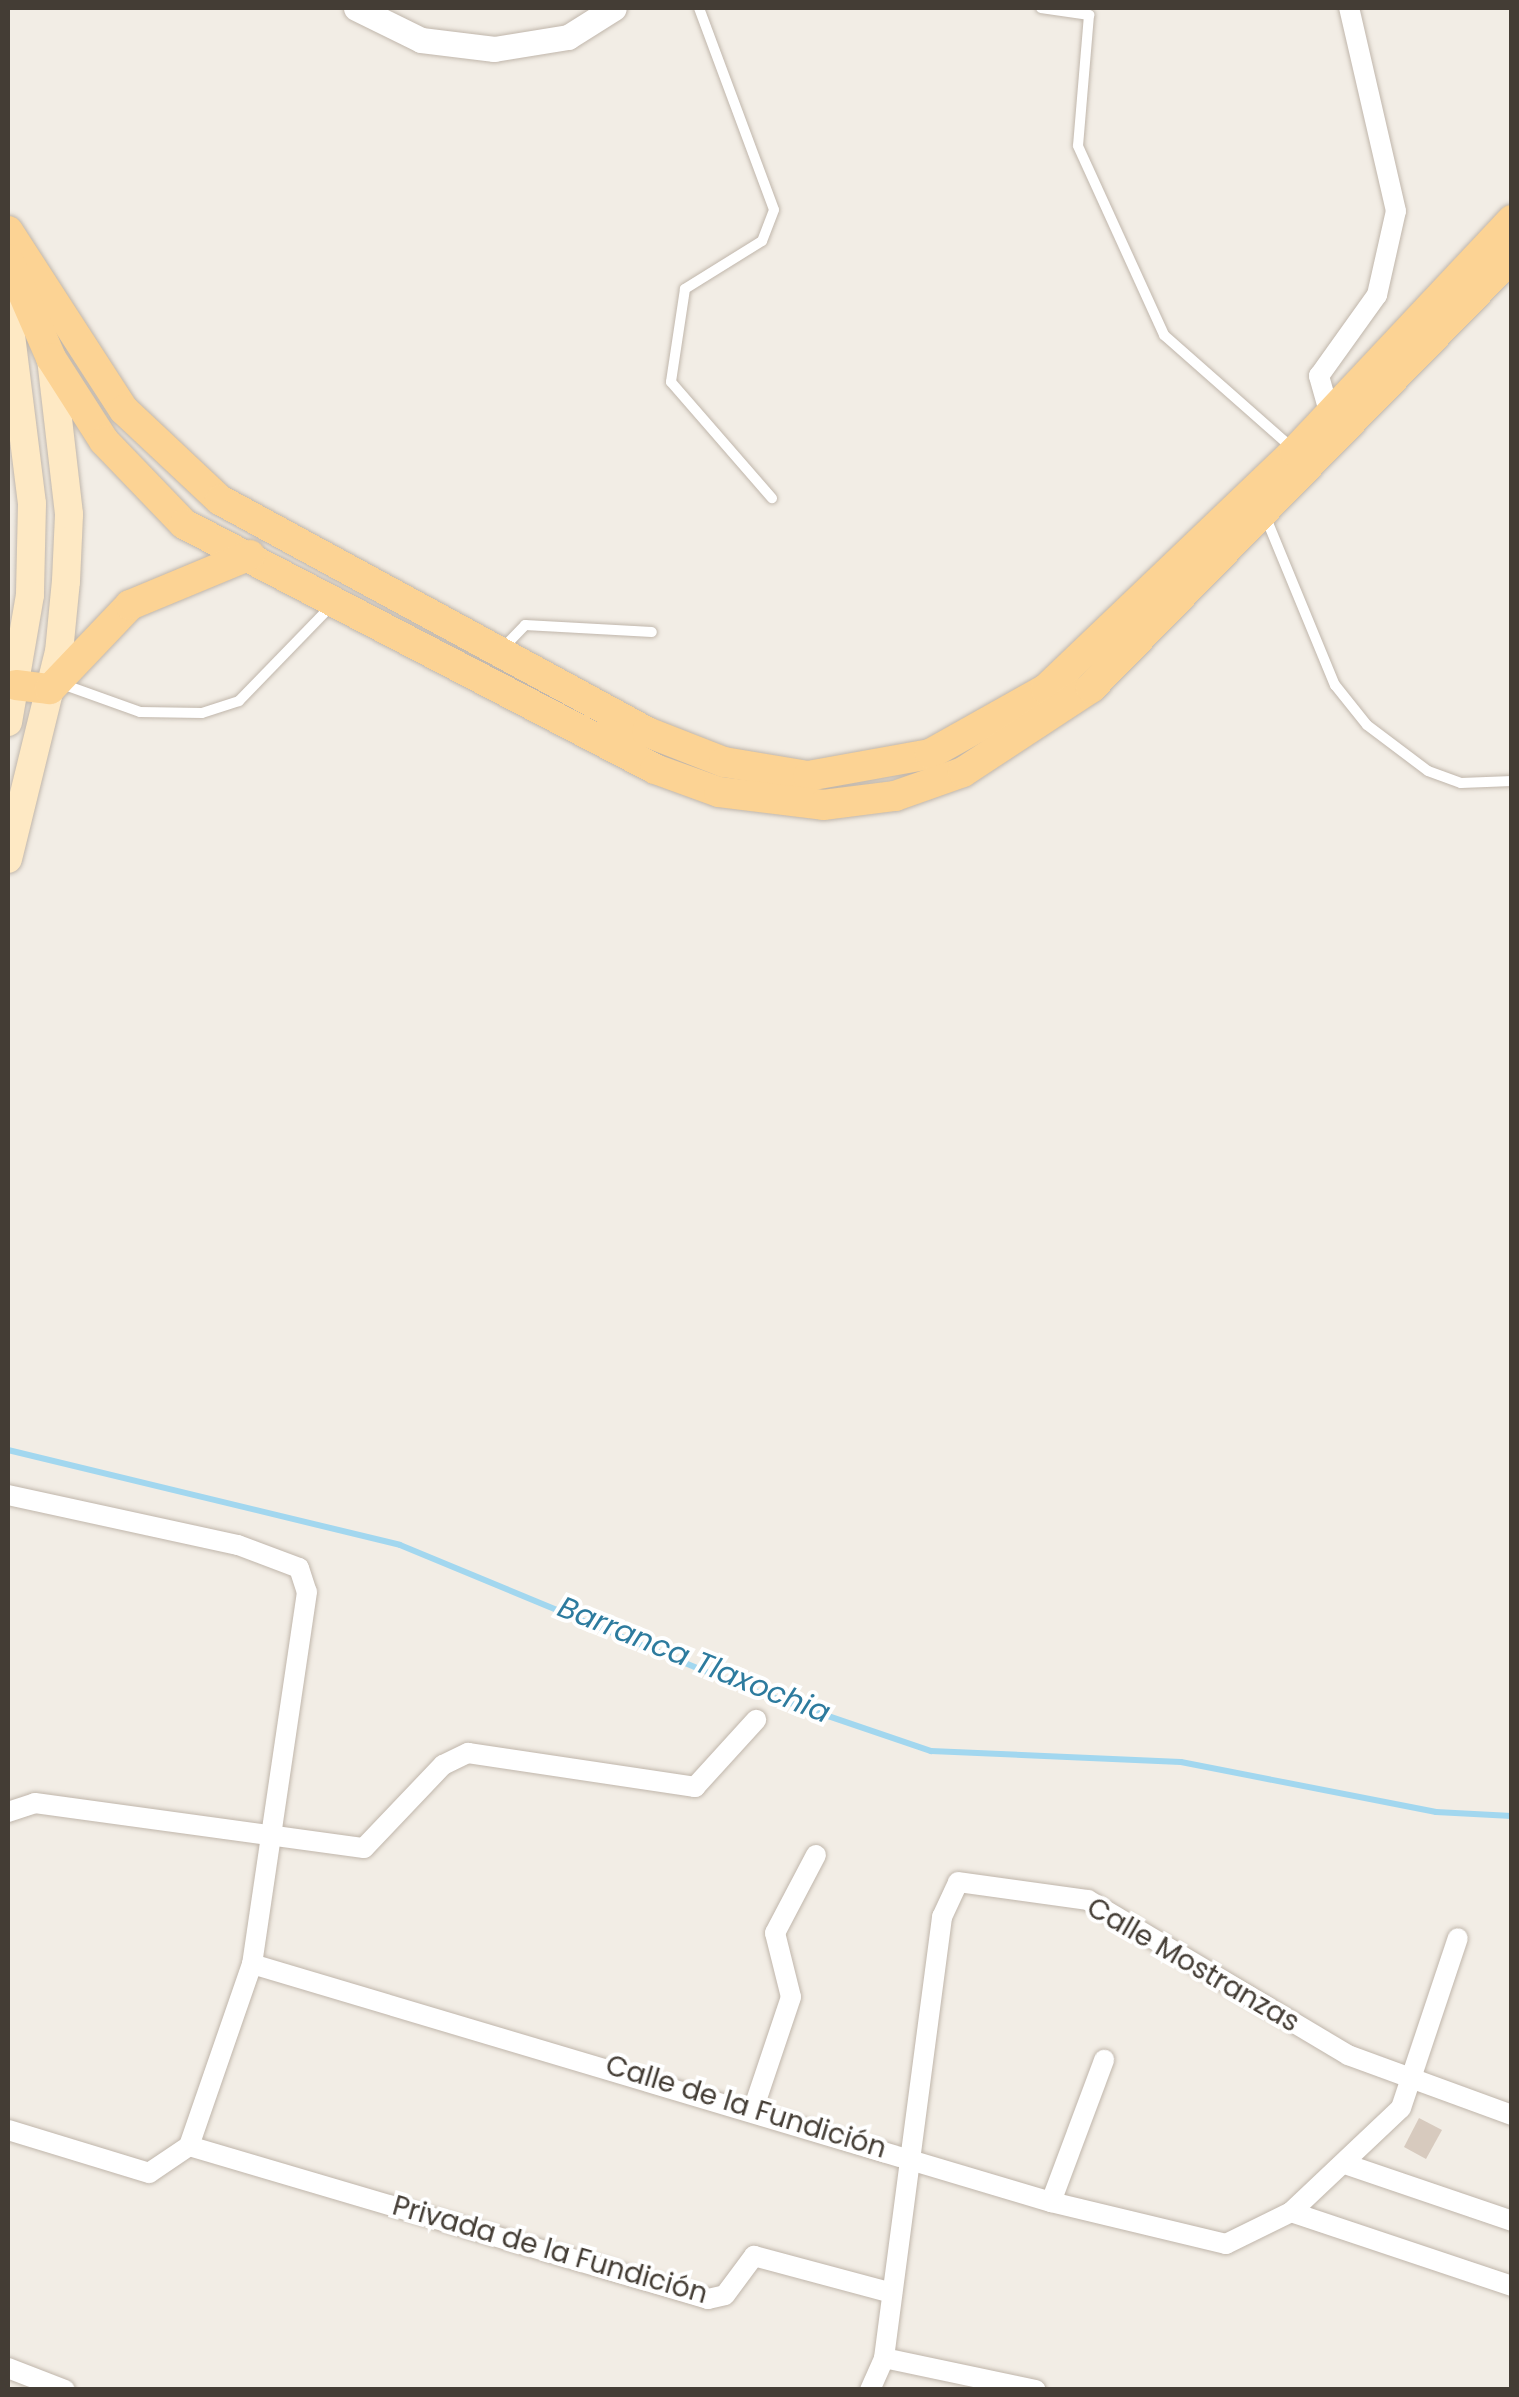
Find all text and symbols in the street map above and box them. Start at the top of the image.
water label: Barranca Tlaxochia [553,1589,835,1731]
street label: Calle Mostranzas [1081,1891,1305,2039]
street label: Calle de la Fundición [602,2048,890,2166]
street label: Privada de la Fundición [389,2189,711,2311]

